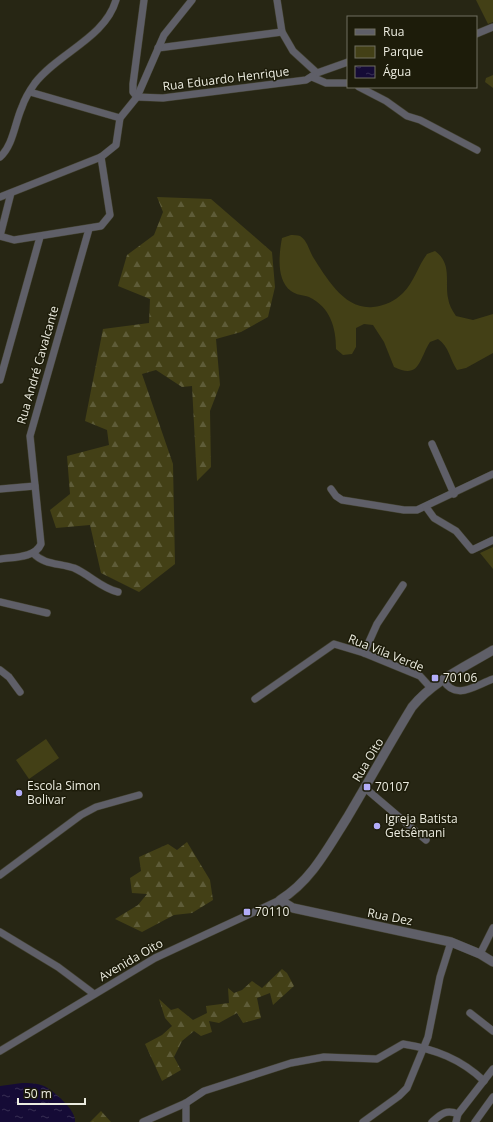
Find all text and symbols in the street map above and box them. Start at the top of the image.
legend [347,16,477,88]
text: Rua [383,23,404,40]
text: Parque [383,43,423,60]
street label: Rua Eduardo Henrique [162,62,290,95]
text: Água [383,63,411,80]
street label: Rua André Cavalcante [12,303,63,426]
street label: Rua Vila Verde [346,630,427,676]
place label: 70106 [443,669,477,686]
marker: 70106 [430,673,440,683]
street label: Rua Oito [348,735,387,785]
place label: Escola Simon Bolivar [27,777,100,808]
place label: 70107 [375,778,409,795]
marker: 70107 [362,782,372,792]
marker: Escola Simon Bolivar [14,788,24,798]
place label: Igreja Batista Getsêmani [385,810,458,841]
marker: Igreja Batista Getsêmani [372,821,382,831]
place label: 70110 [255,903,289,920]
street label: Rua Dez [366,904,414,929]
marker: 70110 [242,907,252,917]
street label: Avenida Oito [95,934,166,985]
scale bar [18,1080,85,1106]
text: 50 m [24,1085,52,1102]

